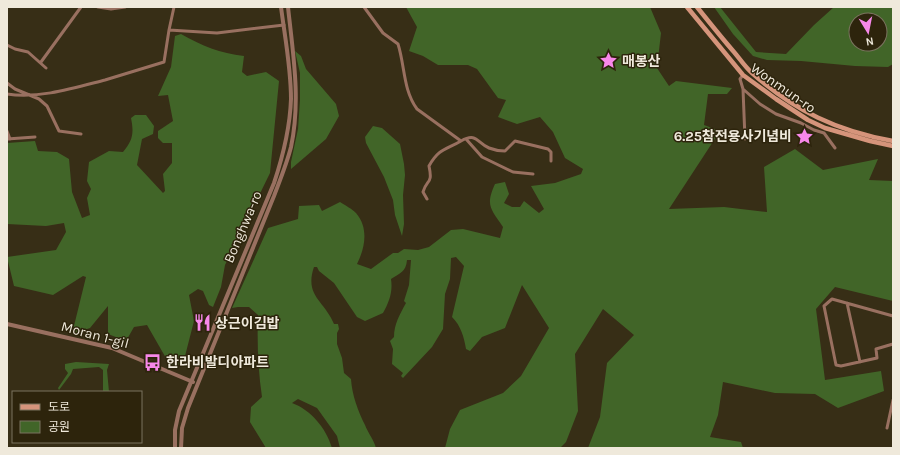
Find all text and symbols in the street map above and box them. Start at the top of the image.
north arrow [848,12,888,52]
text: N [865,34,875,48]
place icon: 매봉산 [599,51,619,71]
place label: 매봉산 [622,53,661,70]
street label: Wonmun-ro [747,59,819,117]
place icon: 6.25참전용사기념비 [795,126,815,146]
place label: 6.25참전용사기념비 [674,128,792,145]
street label: Bonghwa-ro [220,188,266,266]
restaurant icon: 상근이김밥 [192,313,212,333]
place label: 상근이김밥 [215,315,280,332]
street label: Moran 1-gil [59,318,131,352]
bus stop icon: 한라비발디아파트 [143,352,163,372]
place label: 한라비발디아파트 [166,354,269,371]
legend [12,391,142,443]
text: 도로 [48,400,70,414]
text: 공원 [48,420,70,434]

